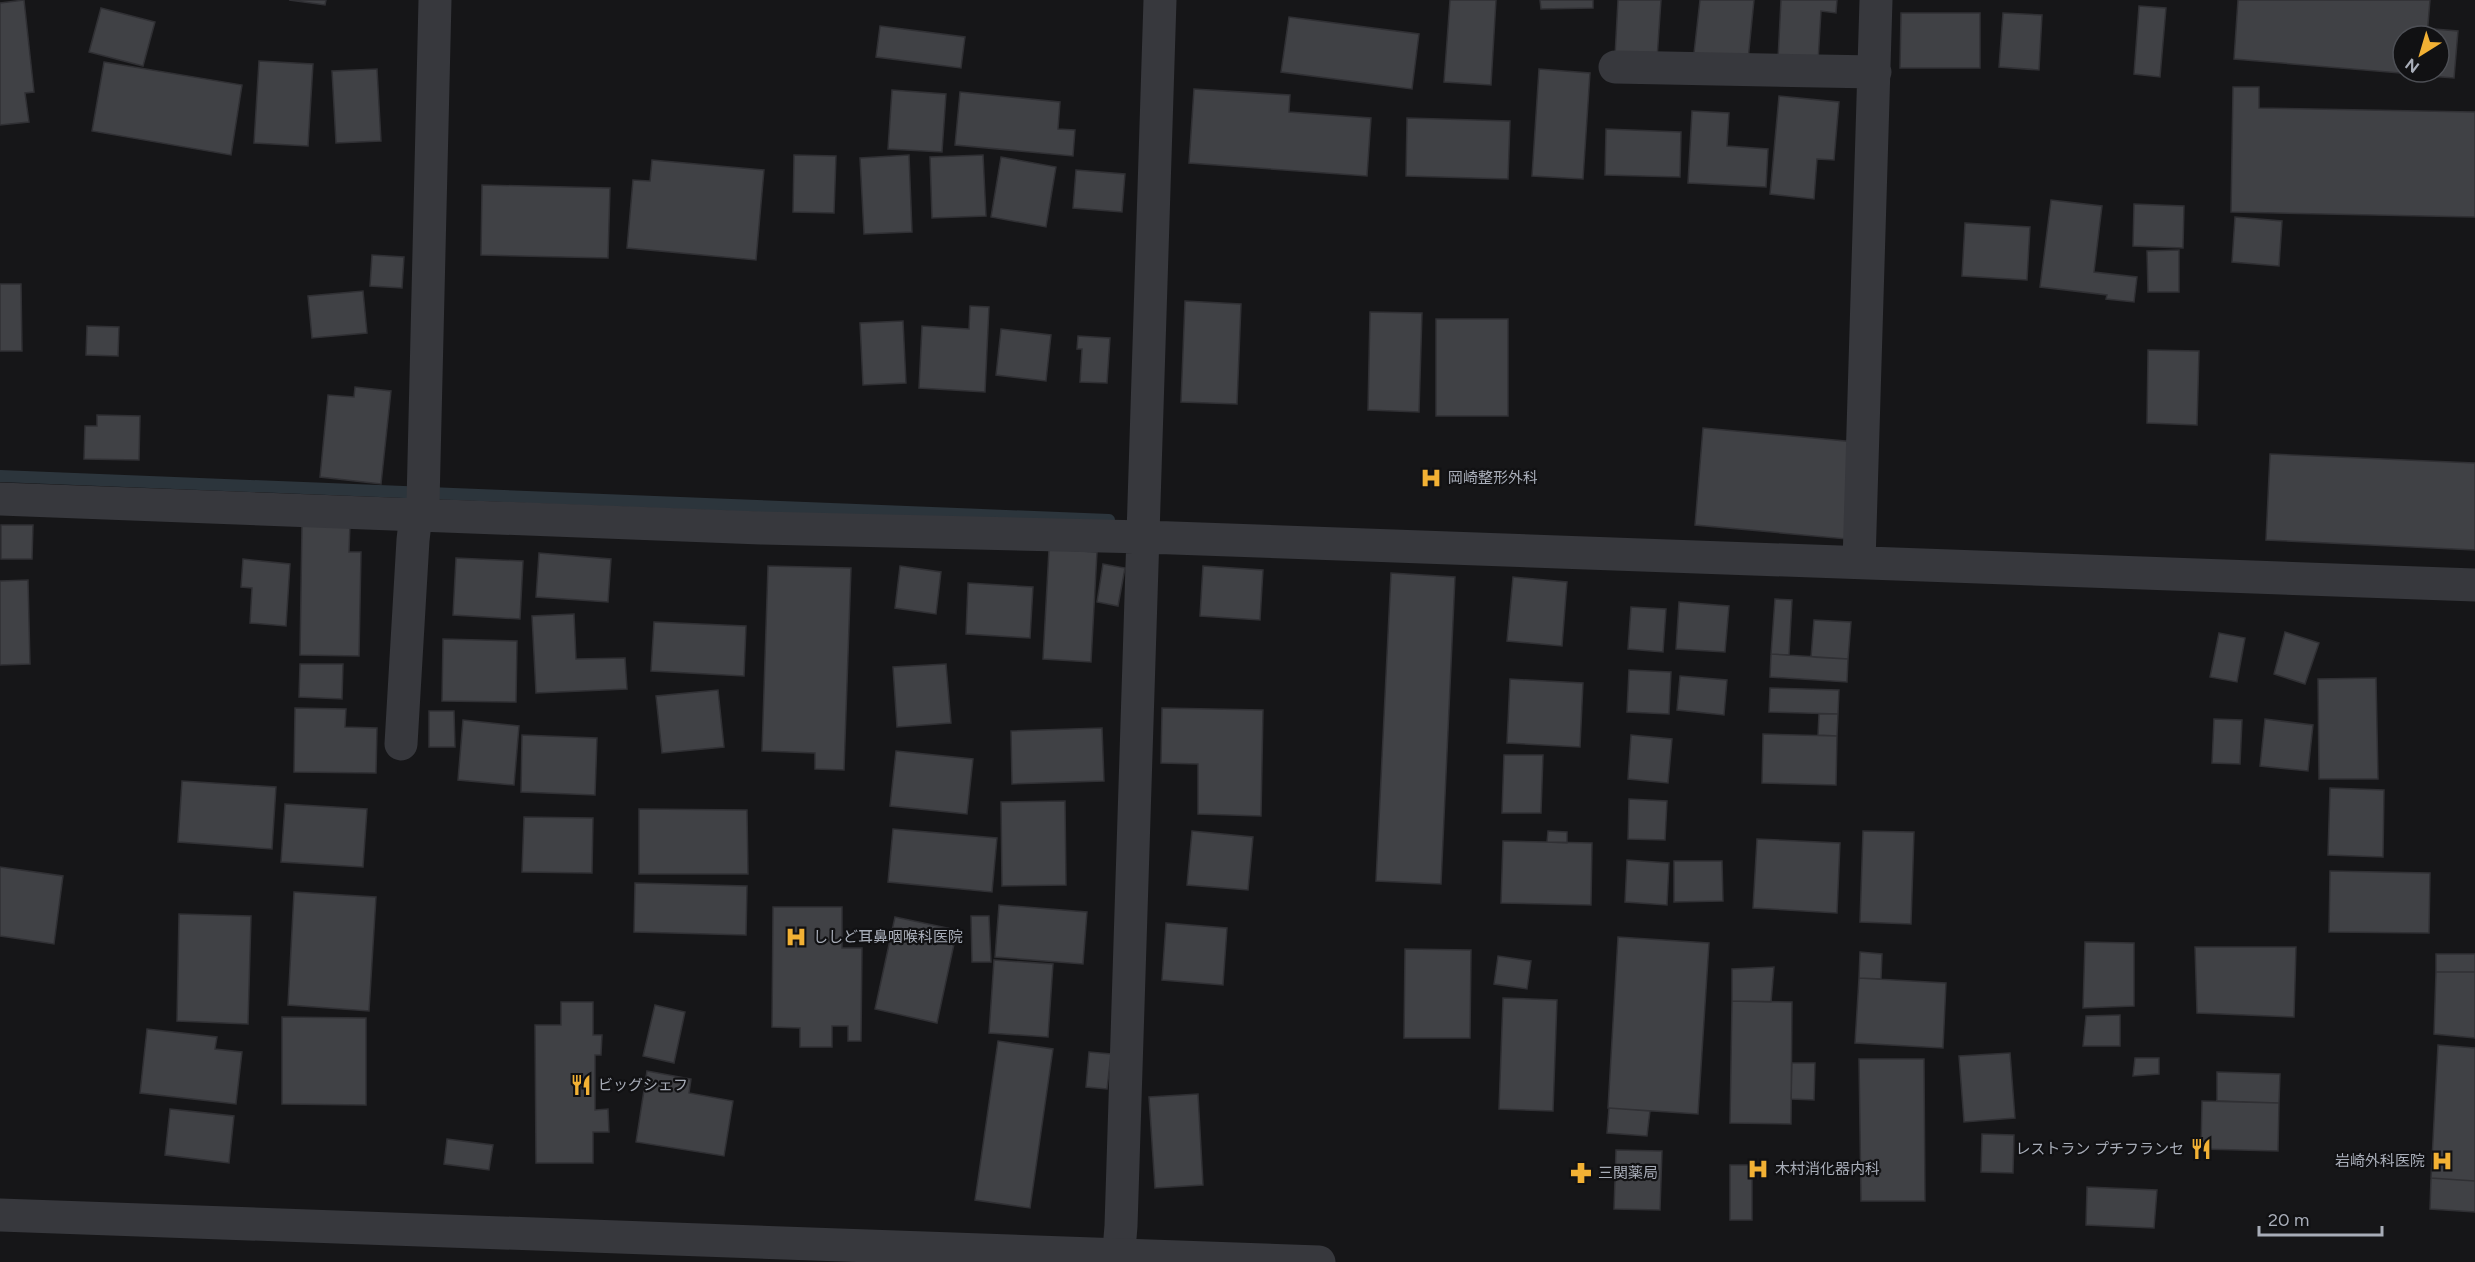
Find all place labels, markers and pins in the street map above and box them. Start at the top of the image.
hospital icon: 岡崎整形外科 [1419,466,1443,490]
place label: 岡崎整形外科 [1448,469,1538,487]
hospital icon: ししど耳鼻咽喉科医院 [784,925,808,949]
place label: ししど耳鼻咽喉科医院 [813,928,963,946]
restaurant icon: ビッグシェフ [569,1073,593,1097]
place label: ビッグシェフ [598,1076,688,1094]
restaurant icon: レストラン プチフランセ [2189,1137,2213,1161]
place label: レストラン プチフランセ [2015,1140,2184,1158]
hospital icon: 岩崎外科医院 [2430,1149,2454,1173]
place label: 岩崎外科医院 [2335,1152,2425,1170]
hospital icon: 木村消化器内科 [1746,1157,1770,1181]
place label: 木村消化器内科 [1775,1160,1880,1178]
pharmacy icon: 三関薬局 [1569,1161,1593,1185]
place label: 三関薬局 [1598,1164,1658,1182]

